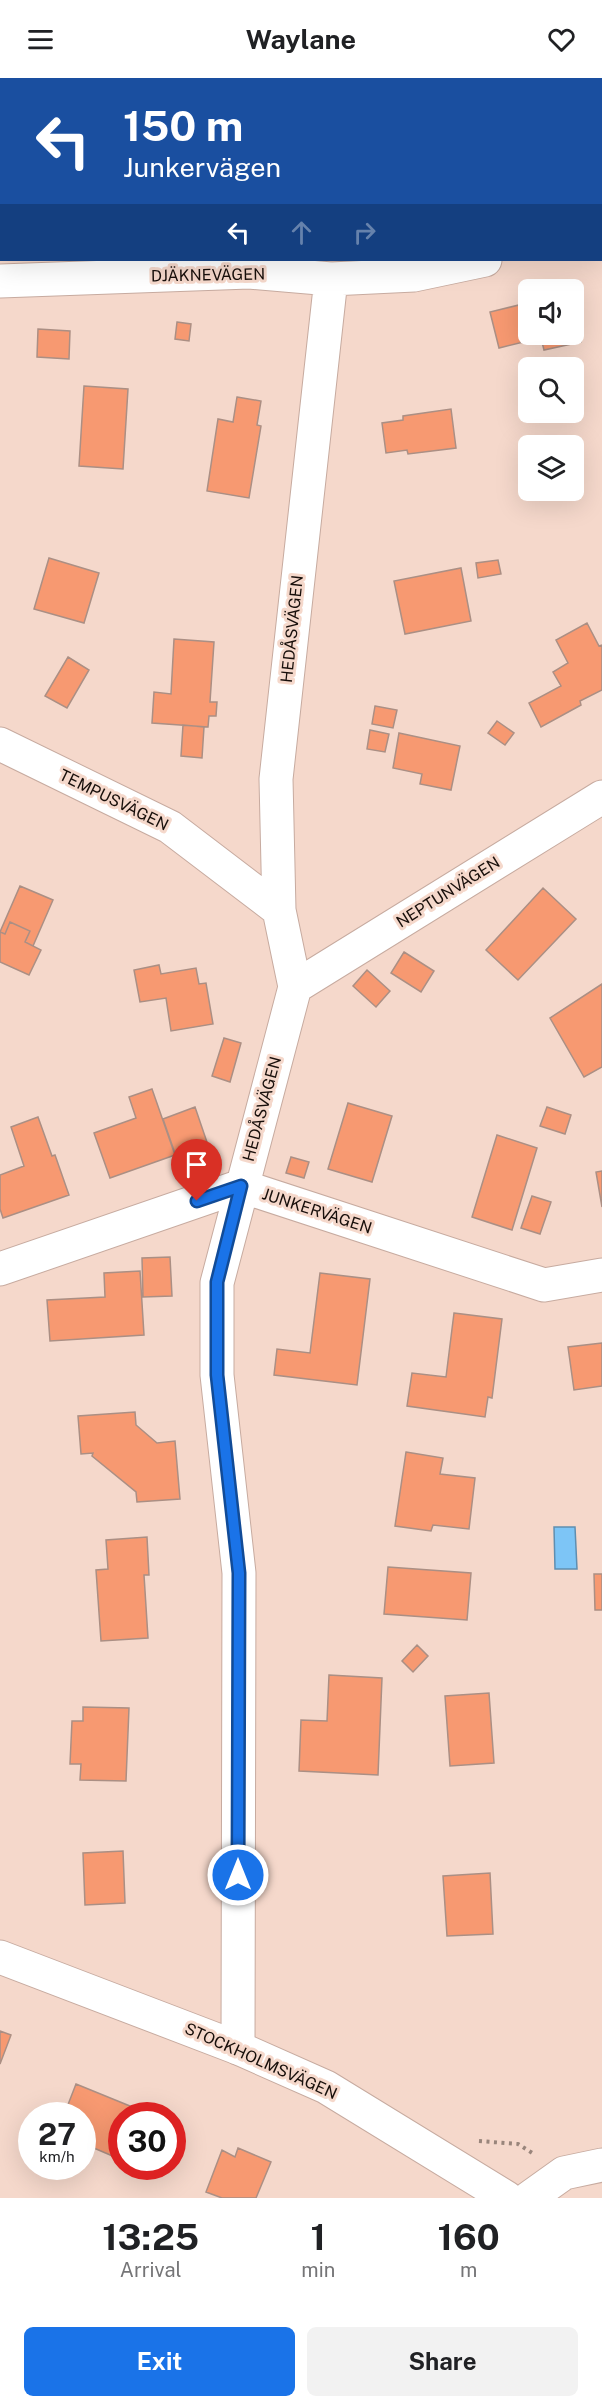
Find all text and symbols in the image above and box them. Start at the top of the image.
icon: menu [24,23,57,56]
text: Waylane [246,23,356,55]
icon: heart [545,23,578,56]
text: 150 m [123,101,243,150]
icon: left [24,102,102,180]
text: Junkervägen [123,151,281,183]
icon: left [222,216,255,249]
icon: ahead [285,216,318,249]
icon: right [348,216,381,249]
street label: DJÄKNEVÄGEN [151,264,265,285]
map controls [518,279,584,501]
button: sound [518,279,584,345]
button: search [518,357,584,423]
button: layers [518,435,584,501]
street label: HEDÅSVÄGEN [275,574,307,684]
street label: TEMPUSVÄGEN [56,764,172,835]
street label: NEPTUNVÄGEN [392,852,503,931]
street label: HEDÅSVÄGEN [237,1054,285,1164]
pin [171,1139,222,1201]
icon: arrive [180,1148,213,1181]
street label: JUNKERVÄGEN [260,1183,375,1238]
position arrow [206,1843,270,1907]
street label: STOCKHOLMSVÄGEN [182,2018,341,2103]
speed limit sign: 30 [108,2102,186,2180]
text: 27 [38,2116,76,2152]
text: km/h [39,2148,75,2165]
text: 13:25 [102,2216,199,2258]
text: 1 [311,2216,326,2258]
text: 160 [437,2216,500,2258]
text: Arrival [120,2258,182,2282]
text: min [301,2258,335,2282]
text: m [460,2258,477,2282]
button: Exit [24,2327,295,2396]
button: Share [307,2327,578,2396]

